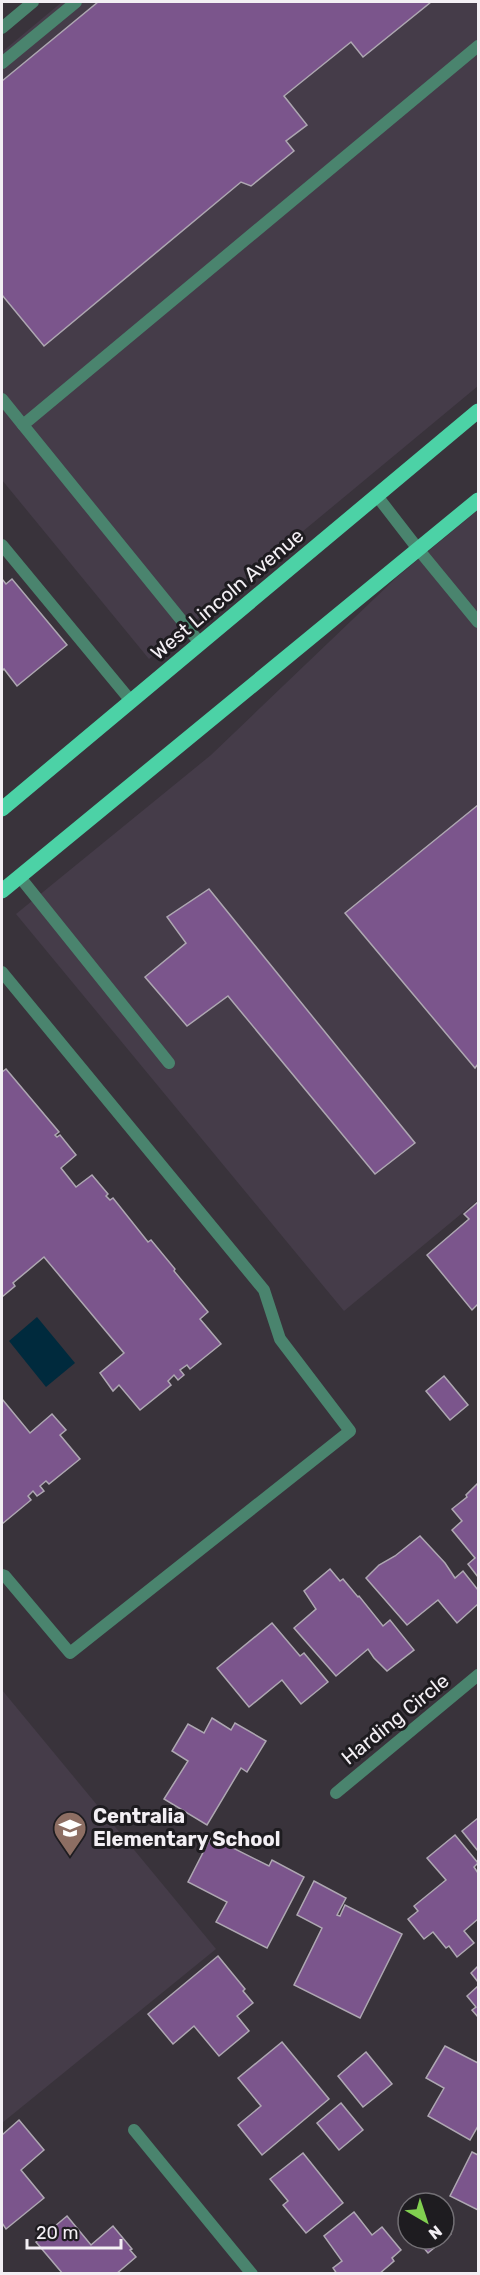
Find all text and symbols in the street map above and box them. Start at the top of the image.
street label: West Lincoln Avenue [146,523,308,665]
street label: Harding Circle [337,1668,453,1770]
place label: Centralia Elementary School [93,1804,280,1851]
school or university icon: Centralia Elementary School [52,1810,88,1857]
north arrow [396,2191,456,2251]
scale bar [27,2212,122,2250]
text: N [425,2221,446,2243]
text: 20 m [36,2222,78,2244]

